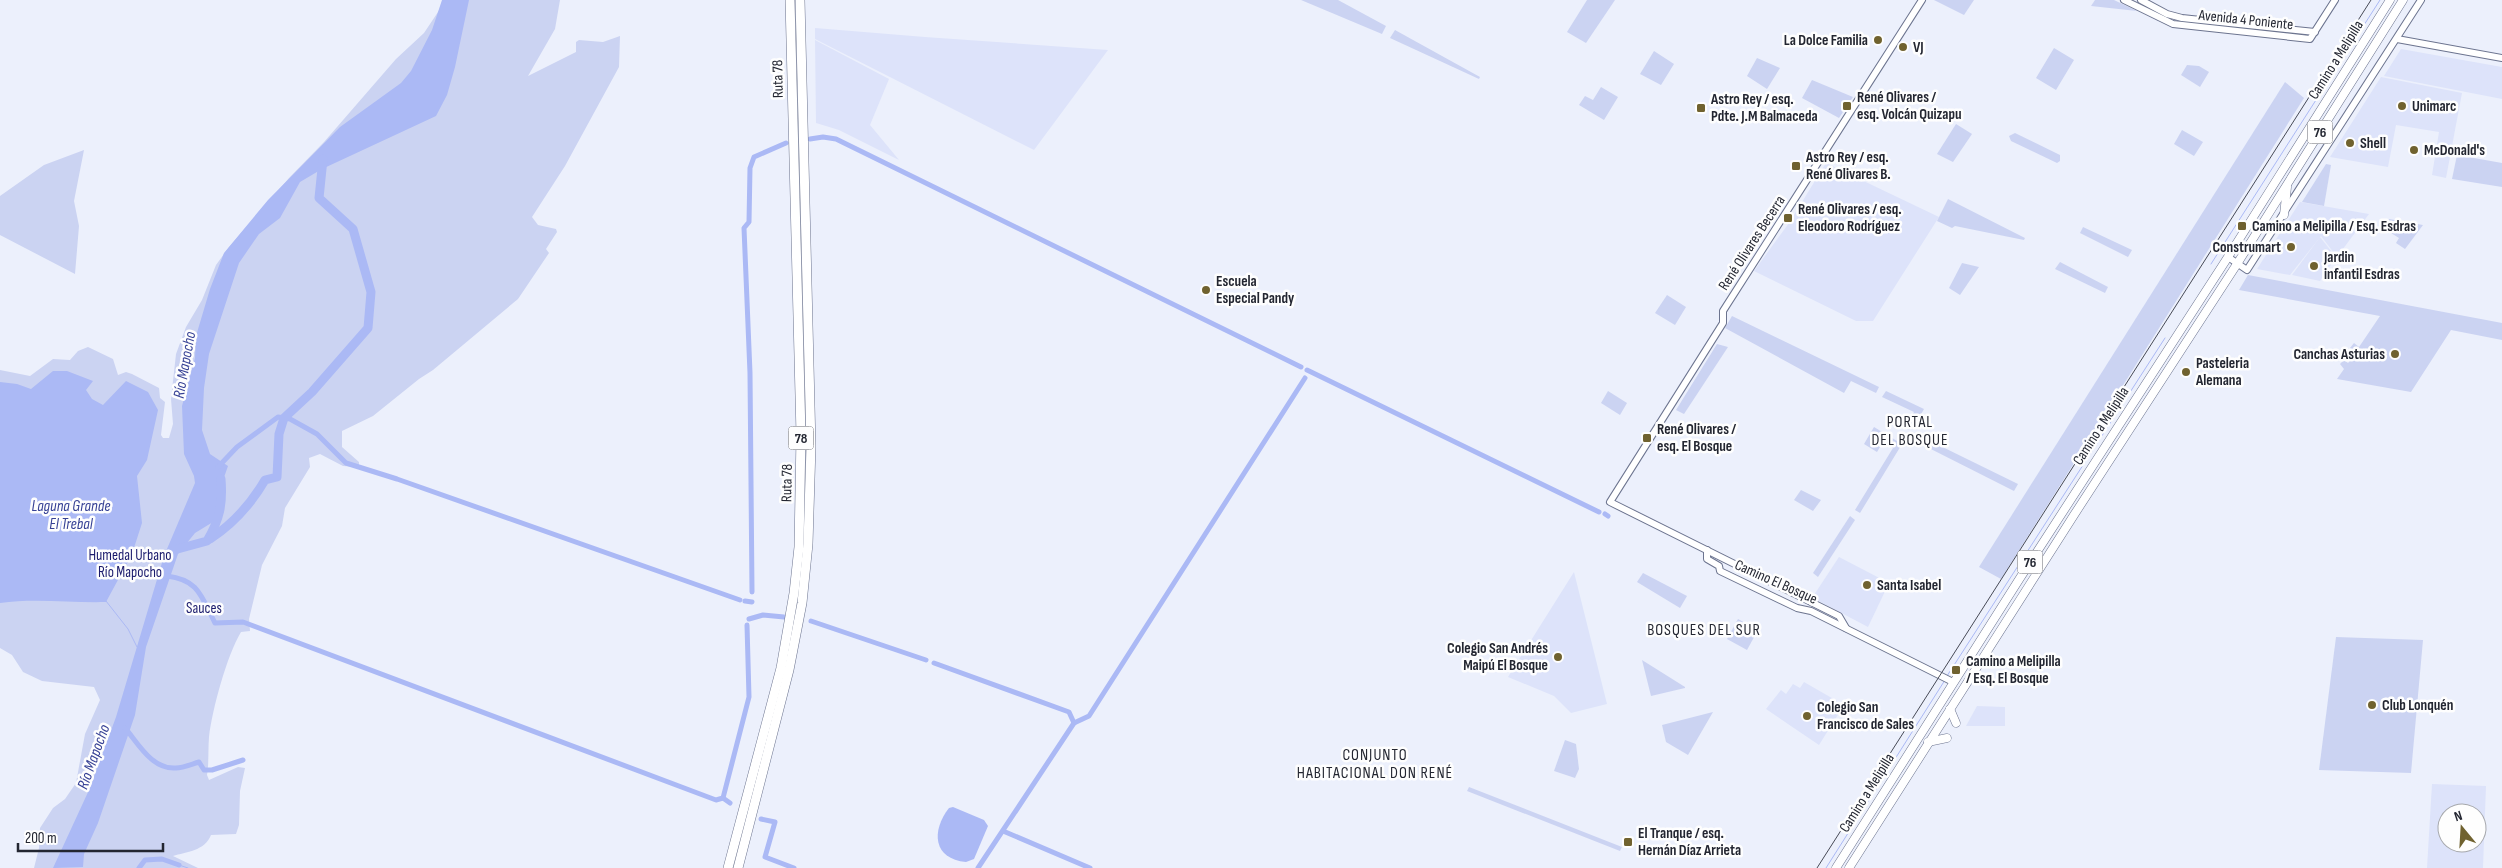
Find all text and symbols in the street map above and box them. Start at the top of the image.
street label: Avenida 4 Poniente [2197,5,2294,34]
street label: Camino a Melipilla [2304,17,2368,103]
place label: La Dolce Familia [1784,31,1868,50]
marker: La Dolce Familia [1872,34,1884,46]
place label: VJ [1913,38,1924,57]
marker: VJ [1897,41,1909,53]
street label: Ruta 78 [768,60,788,98]
place label: René Olivares / esq. Volcán Quizapu [1857,88,1962,124]
place label: Astro Rey / esq. Pdte. J.M Balmaceda [1710,90,1818,126]
place label: Unimarc [2412,97,2456,116]
marker: René Olivares / esq. Volcán Quizapu [1841,100,1853,112]
marker: Unimarc [2396,100,2408,112]
marker: Astro Rey / esq. Pdte. J.M Balmaceda [1695,102,1707,114]
road number: 76 [2308,120,2332,144]
place label: Shell [2360,134,2386,153]
marker: Shell [2344,137,2356,149]
place label: McDonald's [2424,141,2485,160]
marker: McDonald's [2408,144,2420,156]
place label: Astro Rey / esq. René Olivares B. [1805,148,1891,184]
marker: Astro Rey / esq. René Olivares B. [1790,160,1802,172]
street label: René Olivares Becerra [1714,192,1790,294]
place label: René Olivares / esq. Eleodoro Rodríguez [1798,200,1902,236]
marker: René Olivares / esq. Eleodoro Rodríguez [1782,212,1794,224]
place label: Camino a Melipilla / Esq. Esdras [2252,217,2416,236]
marker: Camino a Melipilla / Esq. Esdras [2236,220,2248,232]
place label: Construmart [2212,238,2281,257]
marker: Construmart [2285,241,2297,253]
place label: Jardin infantil Esdras [2323,248,2400,284]
marker: Jardin infantil Esdras [2308,260,2320,272]
place label: Escuela Especial Pandy [1216,272,1295,308]
marker: Escuela Especial Pandy [1200,284,1212,296]
water label: Río Mapocho [170,330,200,400]
place label: Canchas Asturias [2293,345,2385,364]
marker: Canchas Asturias [2389,348,2401,360]
place label: Pasteleria Alemana [2195,354,2249,390]
marker: Pasteleria Alemana [2180,366,2192,378]
street label: Camino a Melipilla [2069,383,2133,469]
district label: PORTAL DEL BOSQUE [1871,413,1949,450]
place label: René Olivares / esq. El Bosque [1657,420,1736,456]
road number: 78 [788,426,814,449]
marker: René Olivares / esq. El Bosque [1641,432,1653,444]
street label: Ruta 78 [777,464,797,502]
water label: Laguna Grande El Trebal [32,497,110,534]
park label: Humedal Urbano Río Mapocho [88,546,172,582]
road number: 76 [2018,550,2042,574]
street label: Camino El Bosque [1732,555,1820,609]
place label: Santa Isabel [1877,576,1941,595]
marker: Santa Isabel [1861,579,1873,591]
park label: Sauces [186,599,222,618]
district label: BOSQUES DEL SUR [1647,621,1761,640]
place label: Colegio San Andrés Maipú El Bosque [1447,639,1548,675]
marker: Colegio San Andrés Maipú El Bosque [1552,651,1564,663]
place label: Camino a Melipilla / Esq. El Bosque [1966,652,2061,688]
marker: Camino a Melipilla / Esq. El Bosque [1950,664,1962,676]
place label: Club Lonquén [2382,696,2453,715]
place label: Colegio San Francisco de Sales [1817,698,1914,734]
marker: Club Lonquén [2366,699,2378,711]
marker: Colegio San Francisco de Sales [1801,710,1813,722]
water label: Río Mapocho [74,722,115,792]
district label: CONJUNTO HABITACIONAL DON RENÉ [1297,746,1453,783]
street label: Camino a Melipilla [1835,750,1899,836]
north arrow [2437,803,2487,853]
text: N [2452,807,2464,825]
scale bar [18,820,162,852]
place label: El Tranque / esq. Hernán Díaz Arrieta [1638,824,1741,860]
text: 200 m [25,829,57,848]
marker: El Tranque / esq. Hernán Díaz Arrieta [1622,836,1634,848]

